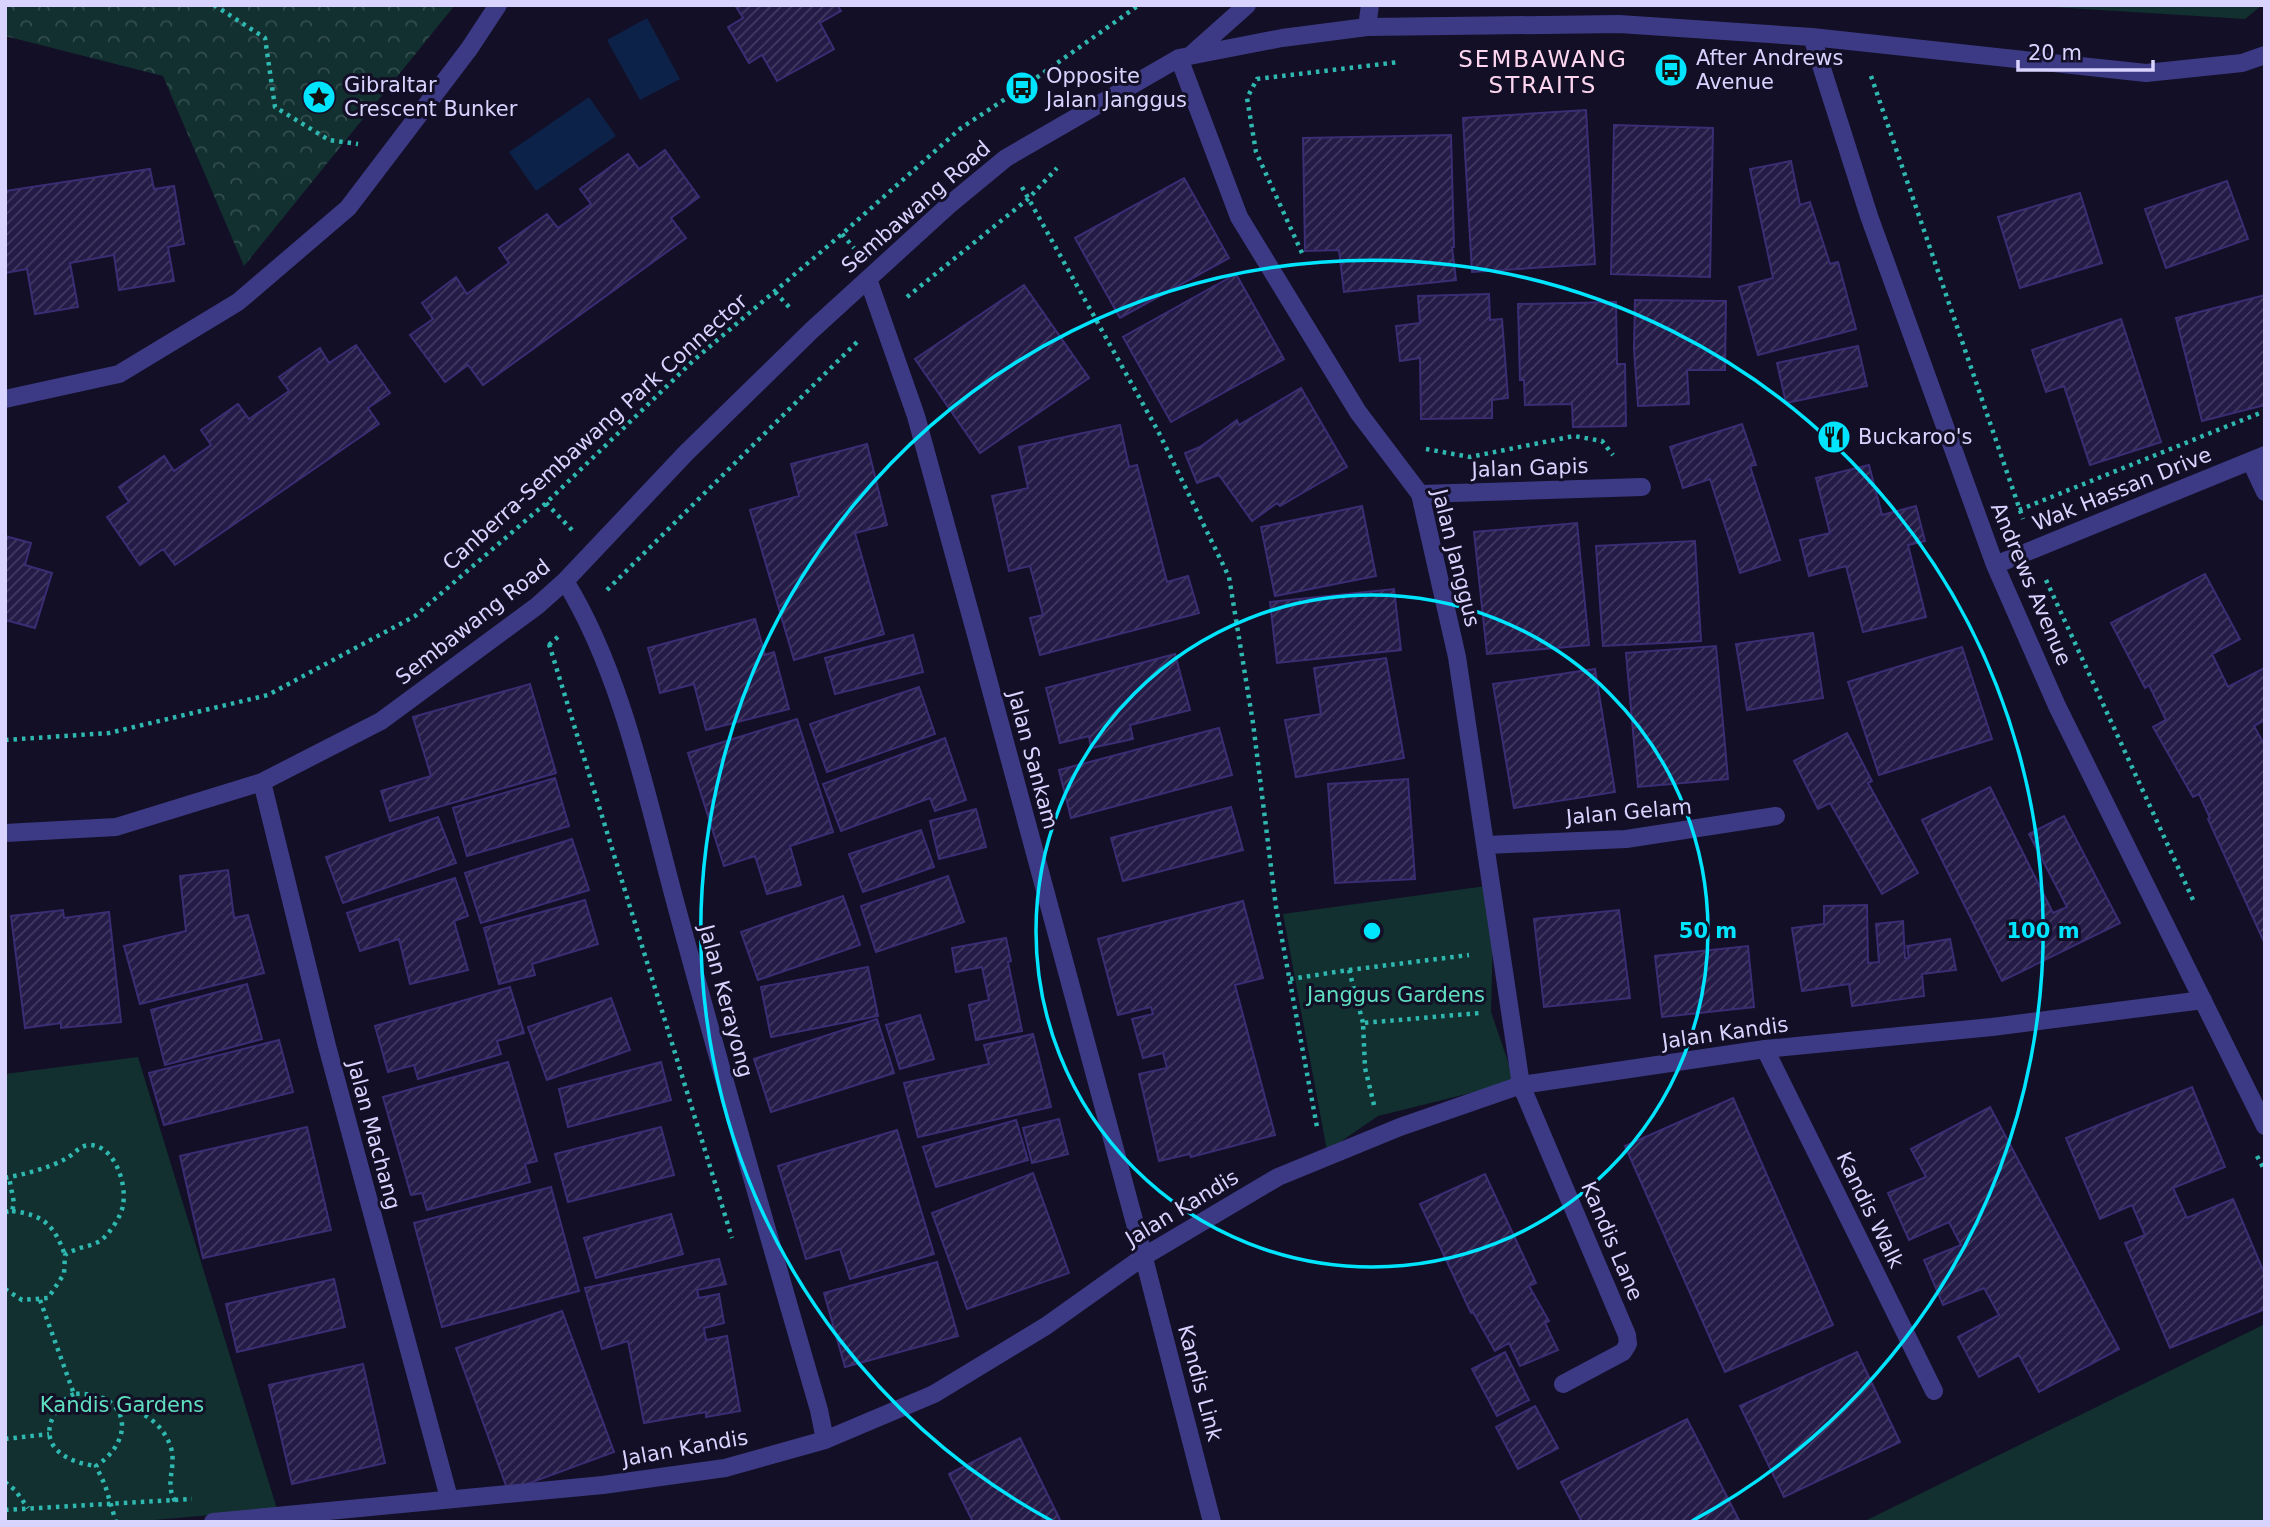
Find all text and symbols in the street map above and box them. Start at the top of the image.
scale bar [2018,28,2153,72]
text: 20 m [2028,41,2082,65]
district label: SEMBAWANG STRAITS [1458,46,1628,98]
place label: After Andrews Avenue [1696,46,1843,94]
bus stop icon: After Andrews Avenue [1652,51,1690,89]
place label: Opposite Jalan Janggus [1044,64,1187,112]
bus stop icon: Opposite Jalan Janggus [1003,69,1041,107]
place label: Gibraltar Crescent Bunker [344,73,518,121]
place icon: Gibraltar Crescent Bunker [300,78,338,116]
street label: Sembawang Road [837,136,995,278]
street label: Canberra-Sembawang Park Connector [438,289,752,575]
restaurant icon: Buckaroo's [1815,418,1853,456]
place label: Buckaroo's [1858,425,1973,449]
street label: Wak Hassan Drive [2029,442,2215,536]
street label: Jalan Gapis [1469,454,1589,482]
street label: Jalan Janggus [1427,485,1485,629]
street label: Andrews Avenue [1986,499,2076,669]
street label: Sembawang Road [391,554,555,690]
street label: Jalan Sankam [1002,686,1063,832]
street label: Jalan Gelam [1563,795,1693,830]
centre of rings [1360,919,1384,943]
text: 50 m [1679,919,1737,943]
text: 100 m [2006,919,2080,943]
street label: Jalan Kerayong [694,920,758,1080]
park label: Janggus Gardens [1305,983,1485,1007]
street label: Jalan Kandis [1658,1012,1790,1054]
street label: Jalan Machang [342,1056,405,1212]
street label: Kandis Walk [1831,1148,1909,1273]
street label: Jalan Kandis [1119,1165,1243,1252]
street label: Kandis Lane [1576,1178,1648,1304]
street label: Kandis Link [1173,1322,1227,1445]
park label: Kandis Gardens [40,1393,204,1417]
street label: Jalan Kandis [618,1425,750,1471]

